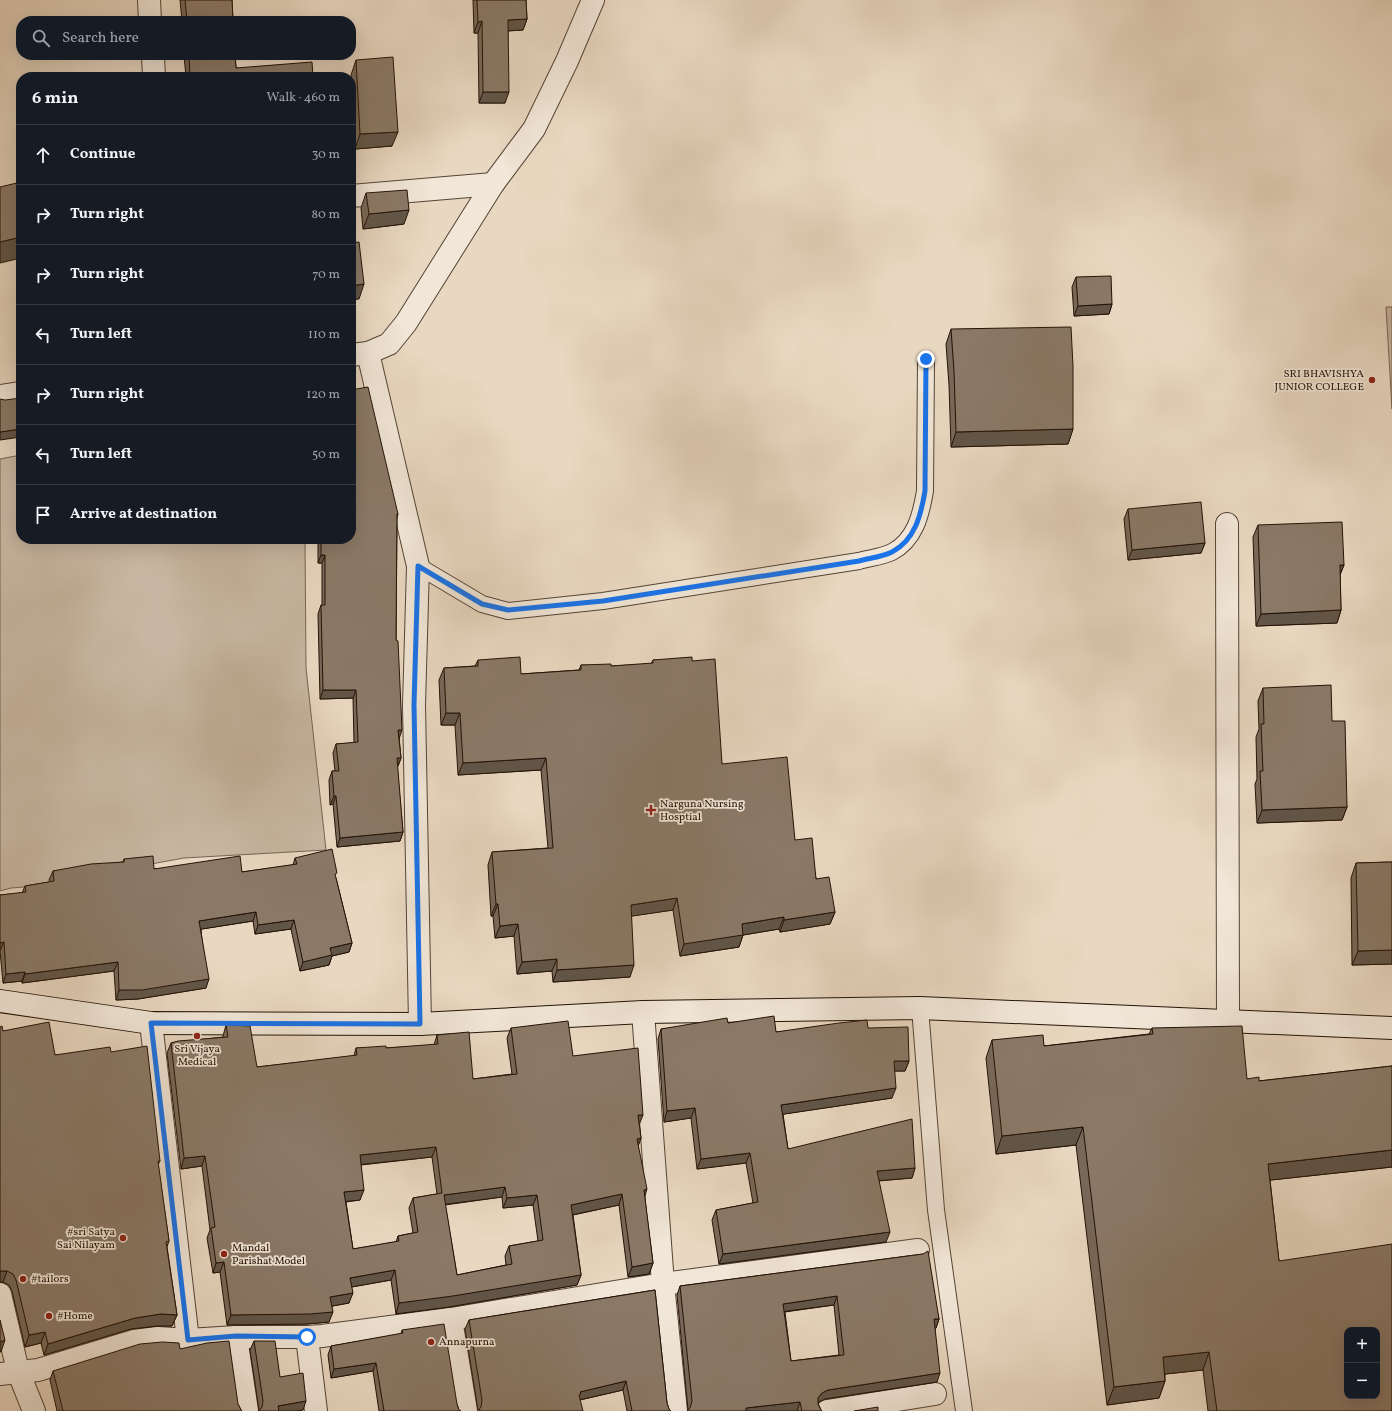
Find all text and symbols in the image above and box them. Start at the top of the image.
search box [16,16,356,60]
icon: search [30,27,52,49]
text: Search here [62,28,139,49]
text: 6 min [32,87,78,110]
text: Walk · 460 m [267,89,340,107]
icon: ahead [32,144,54,166]
text: Continue [70,144,135,165]
text: 30 m [312,146,340,164]
icon: right [32,204,54,226]
text: Turn right [70,204,144,225]
text: 80 m [311,206,340,224]
icon: right [32,264,54,286]
text: Turn right [70,264,144,285]
text: 70 m [312,266,340,284]
icon: left [32,324,54,346]
text: Turn left [70,324,132,345]
text: 110 m [308,326,340,344]
route end [917,350,935,368]
place label: SRI BHAVISHYA JUNIOR COLLEGE [1275,367,1364,395]
marker: SRI BHAVISHYA JUNIOR COLLEGE [1367,375,1377,385]
icon: right [32,384,54,406]
text: Turn right [70,384,144,405]
text: 120 m [306,386,340,404]
icon: left [32,444,54,466]
text: Turn left [70,444,132,465]
text: 50 m [312,446,340,464]
icon: arrive [32,504,54,526]
text: Arrive at destination [70,504,217,525]
place label: Narguna Nursing Hosptial [660,797,744,825]
marker: Narguna Nursing Hosptial [645,804,657,816]
marker: Sri Vijaya Medical [192,1031,202,1041]
place label: Sri Vijaya Medical [174,1042,220,1070]
place label: #sri Satya Sai Nilayam [57,1225,116,1253]
marker: #sri Satya Sai Nilayam [118,1233,128,1243]
place label: Mandal Parishat Model [232,1241,305,1269]
marker: Mandal Parishat Model [219,1249,229,1259]
place label: #tailors [31,1272,69,1287]
marker: #tailors [18,1274,28,1284]
place label: #Home [57,1309,93,1324]
marker: #Home [44,1311,54,1321]
map controls [1344,1327,1380,1399]
button: + [1344,1327,1380,1363]
route start [298,1328,316,1346]
place label: Annapurna [439,1335,495,1350]
marker: Annapurna [426,1337,436,1347]
button: − [1344,1363,1380,1399]

